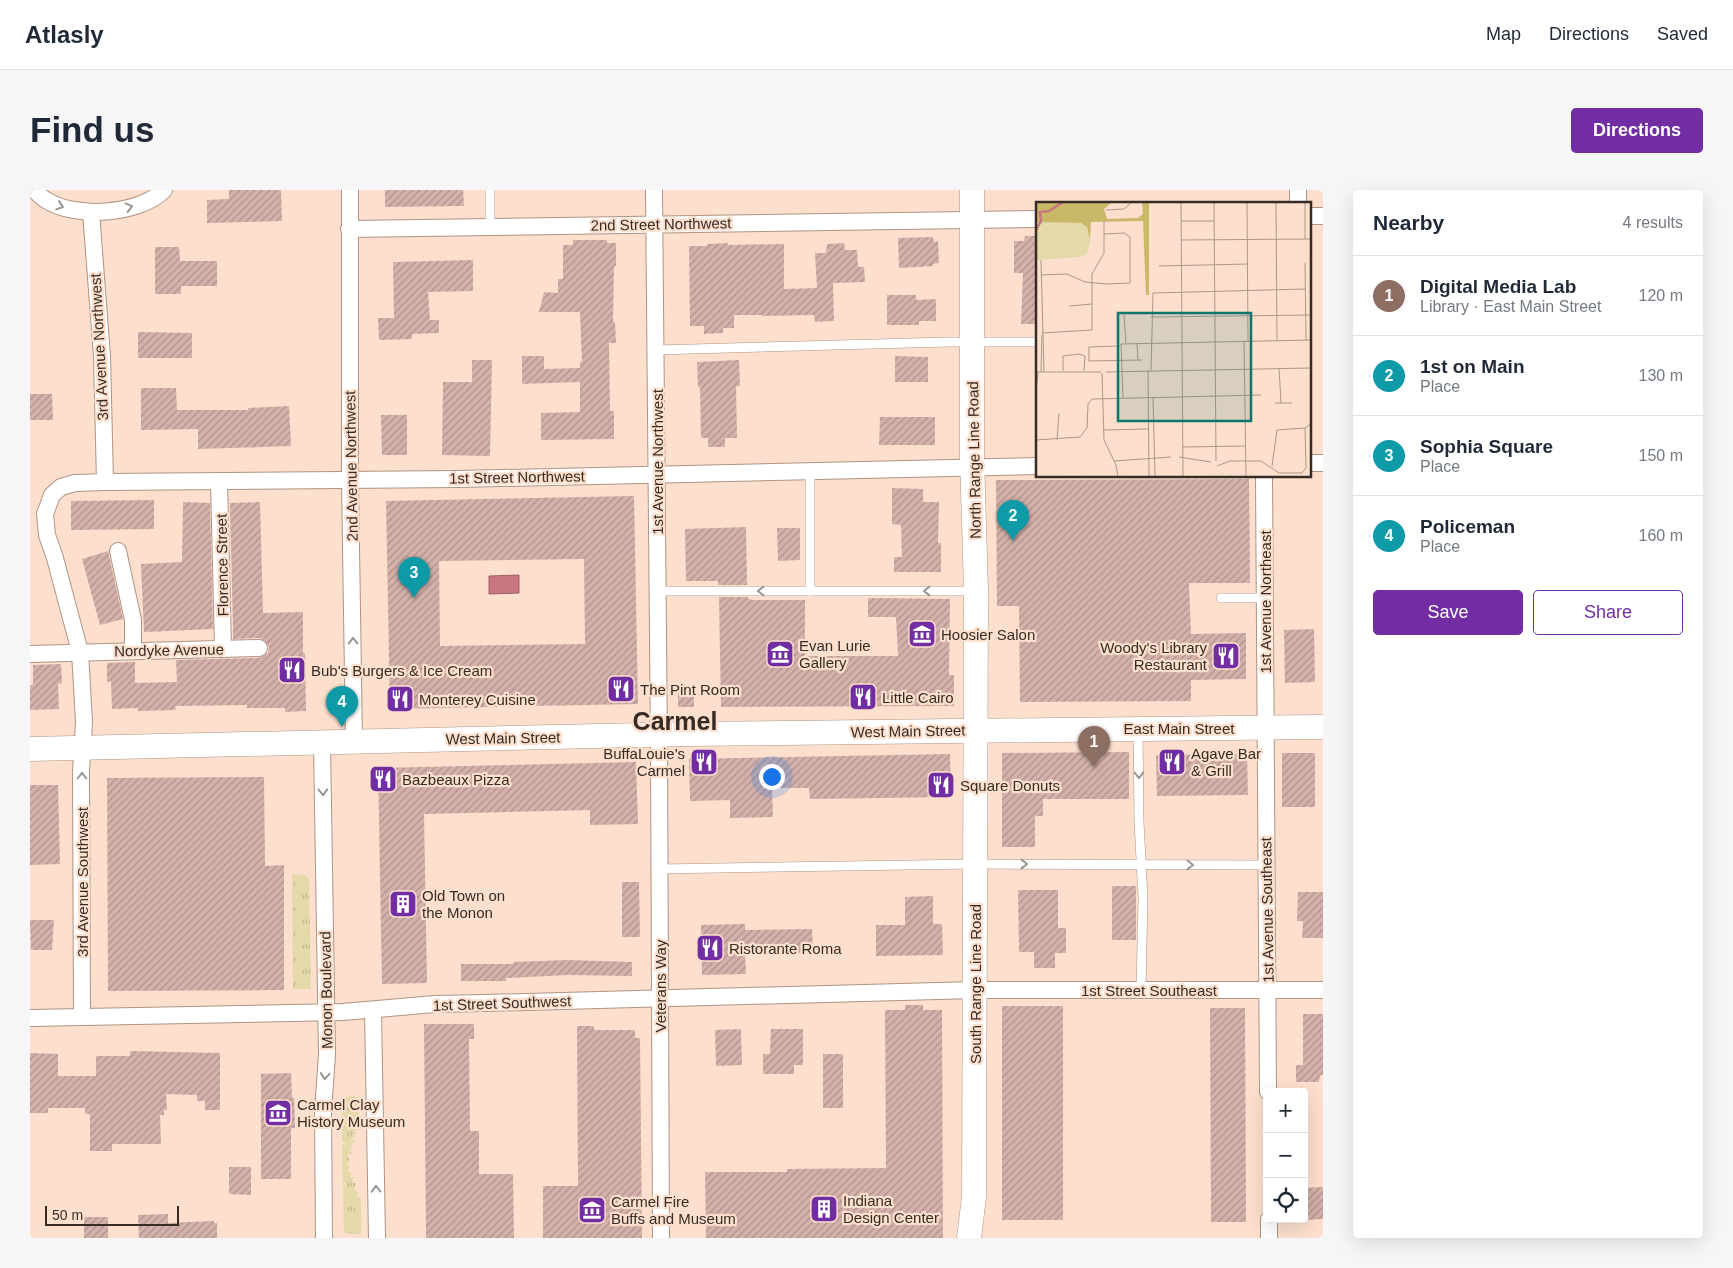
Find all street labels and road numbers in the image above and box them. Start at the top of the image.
street label: 2nd Street Northwest [590,214,732,234]
street label: 3rd Avenue Northwest [87,272,111,421]
street label: North Range Line Road [964,381,984,539]
street label: 1st Avenue Northwest [649,388,666,535]
street label: 2nd Avenue Northwest [341,390,361,541]
street label: 1st Street Northwest [449,467,586,487]
street label: Florence Street [213,513,231,616]
street label: 1st Avenue Northeast [1257,530,1274,674]
street label: Nordyke Avenue [114,641,224,659]
street label: East Main Street [1124,720,1235,737]
street label: West Main Street [850,721,966,741]
street label: West Main Street [445,728,561,748]
street label: 3rd Avenue Southwest [74,806,91,957]
street label: 1st Avenue Southeast [1257,836,1277,983]
street label: South Range Line Road [967,904,984,1064]
street label: Monon Boulevard [316,931,336,1049]
street label: Veterans Way [652,939,669,1032]
street label: 1st Street Southeast [1081,982,1218,999]
street label: 1st Street Southwest [433,992,572,1014]

